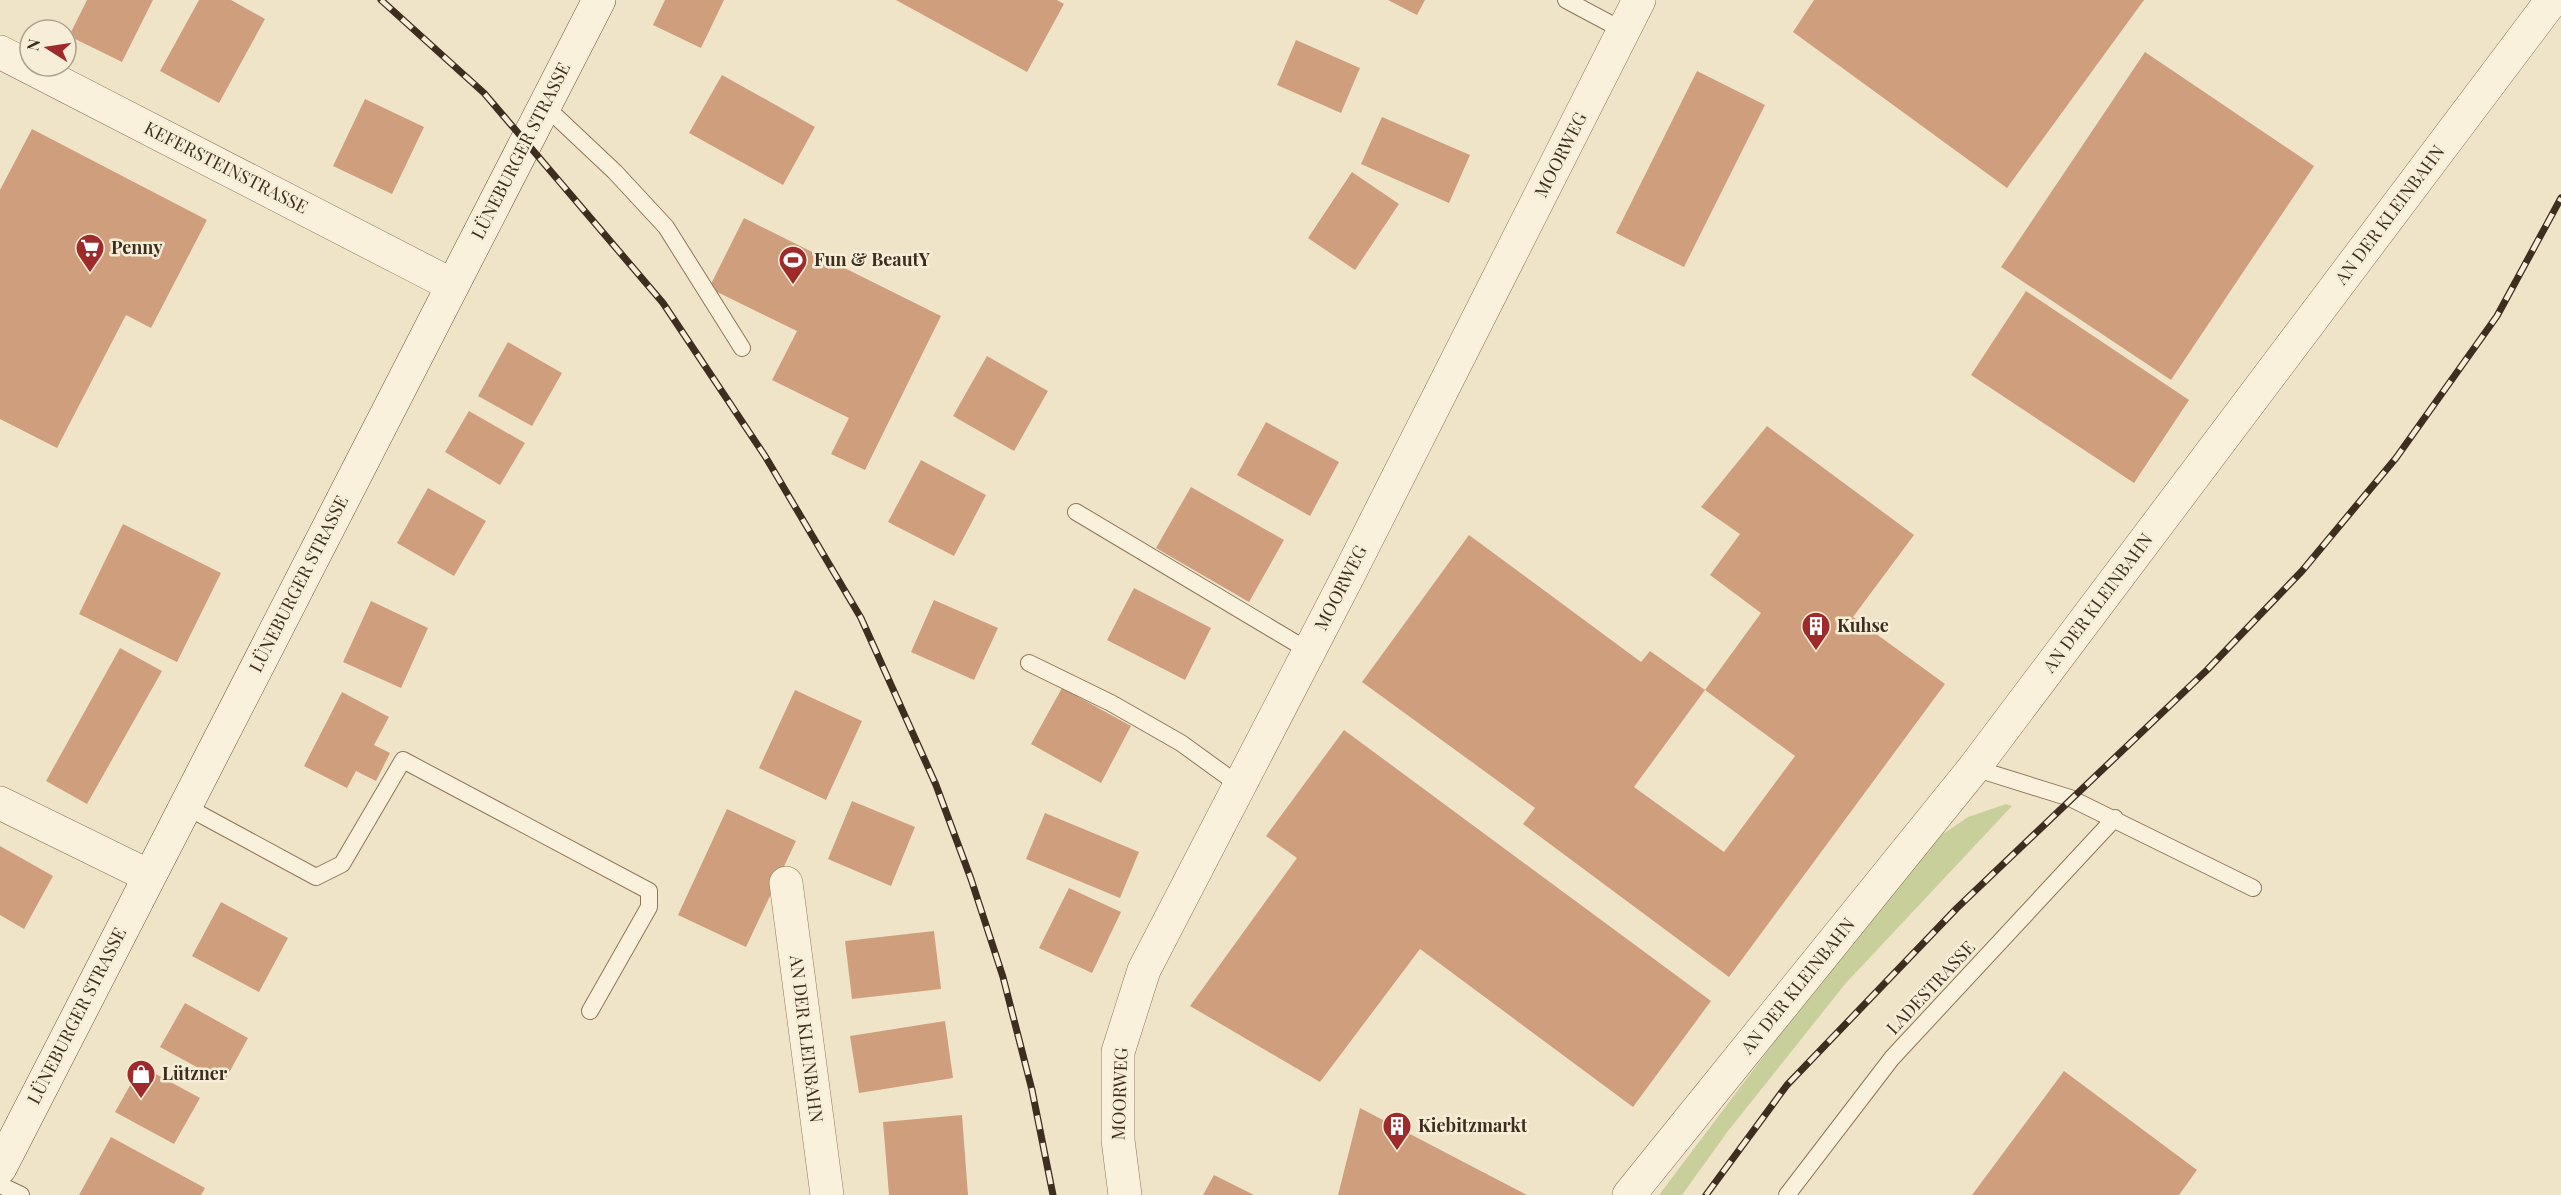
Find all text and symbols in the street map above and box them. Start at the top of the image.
north arrow [18,18,78,78]
text: N [21,37,44,53]
street label: LÜNEBURGER STRASSE [465,58,575,243]
street label: MOORWEG [1528,108,1592,201]
street label: KEFERSTEINSTRASSE [141,115,312,219]
street label: AN DER KLEINBAHN [2328,140,2450,290]
supermarket icon: Penny [74,232,106,274]
place label: Penny [111,235,163,259]
sports icon: Fun & BeautY [777,244,809,286]
place label: Fun & BeautY [814,247,931,271]
street label: LÜNEBURGER STRASSE [243,491,353,676]
street label: AN DER KLEINBAHN [2036,528,2158,678]
street label: MOORWEG [1308,541,1372,634]
building icon: Kuhse [1800,610,1832,652]
place label: Kuhse [1837,613,1889,637]
street label: AN DER KLEINBAHN [1734,912,1860,1059]
street label: LÜNEBURGER STRASSE [21,923,131,1108]
street label: LADESTRASSE [1881,935,1980,1039]
street label: AN DER KLEINBAHN [785,953,829,1124]
street label: MOORWEG [1105,1047,1133,1141]
shop icon: Lützner [125,1058,157,1100]
place label: Lützner [162,1061,228,1085]
building icon: Kiebitzmarkt [1381,1110,1413,1152]
place label: Kiebitzmarkt [1418,1113,1528,1137]

